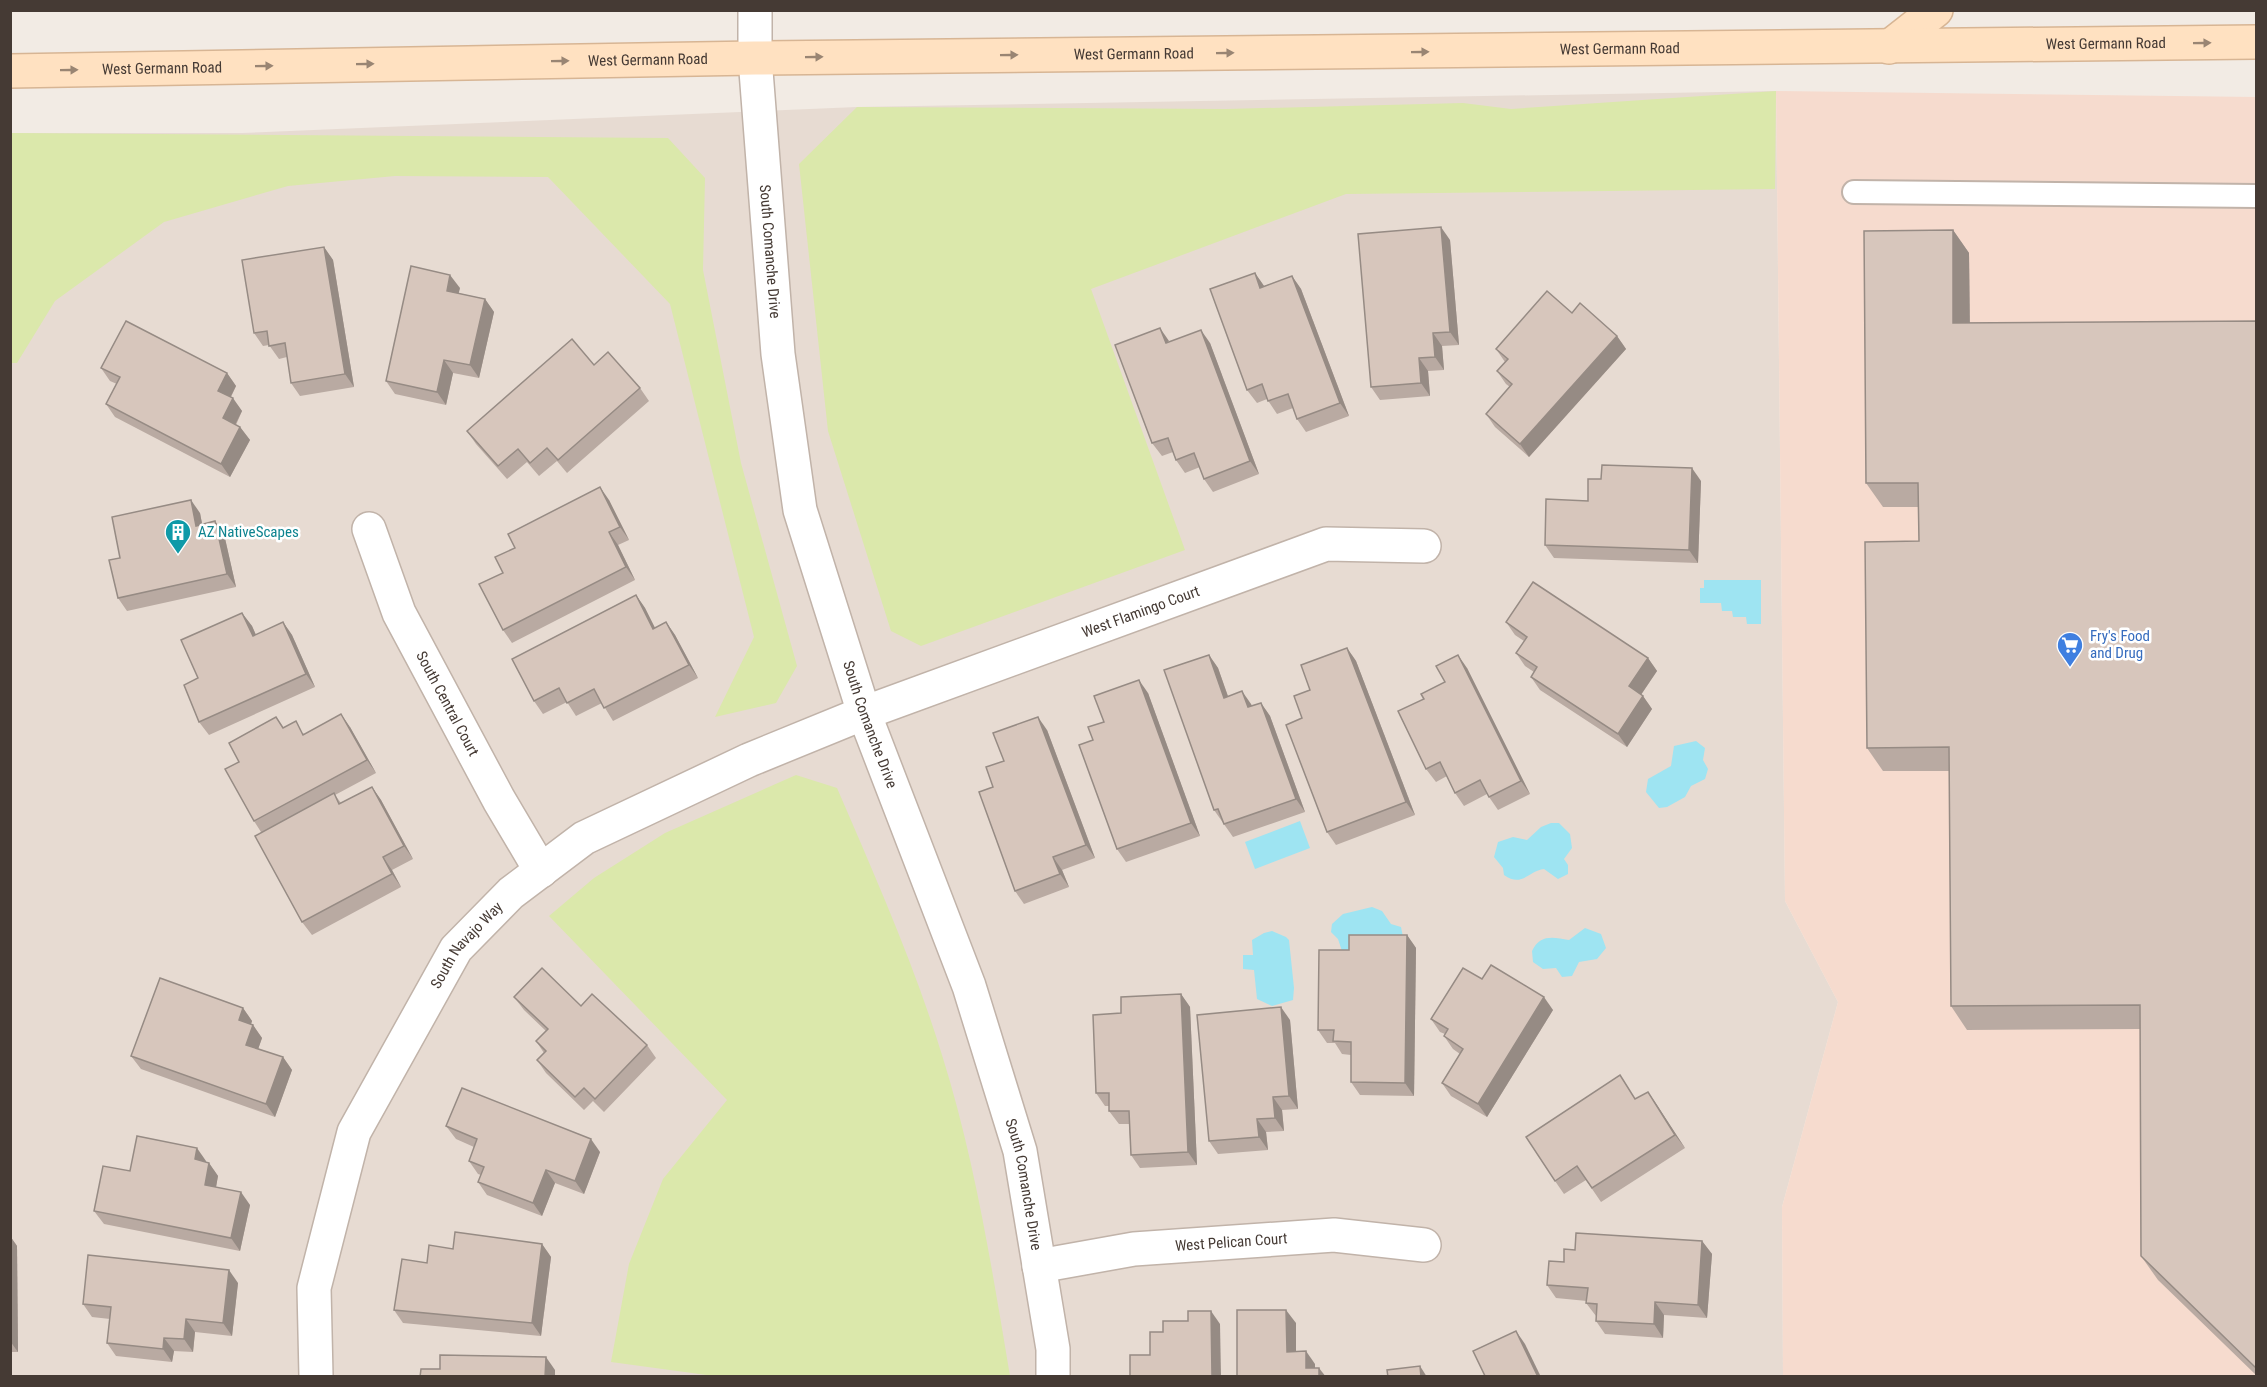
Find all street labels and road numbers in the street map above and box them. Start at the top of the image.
street label: West Germann Road [2046,34,2166,53]
street label: West Germann Road [1560,39,1680,58]
street label: West Germann Road [1074,44,1194,64]
street label: West Germann Road [588,50,708,70]
street label: West Germann Road [102,58,222,78]
street label: South Comanche Drive [756,184,784,319]
street label: West Flamingo Court [1080,582,1202,641]
street label: South Central Court [412,648,483,759]
street label: South Comanche Drive [839,658,901,791]
street label: South Navajo Way [427,898,506,992]
street label: South Comanche Drive [1001,1116,1045,1252]
street label: West Pelican Court [1174,1229,1288,1255]

